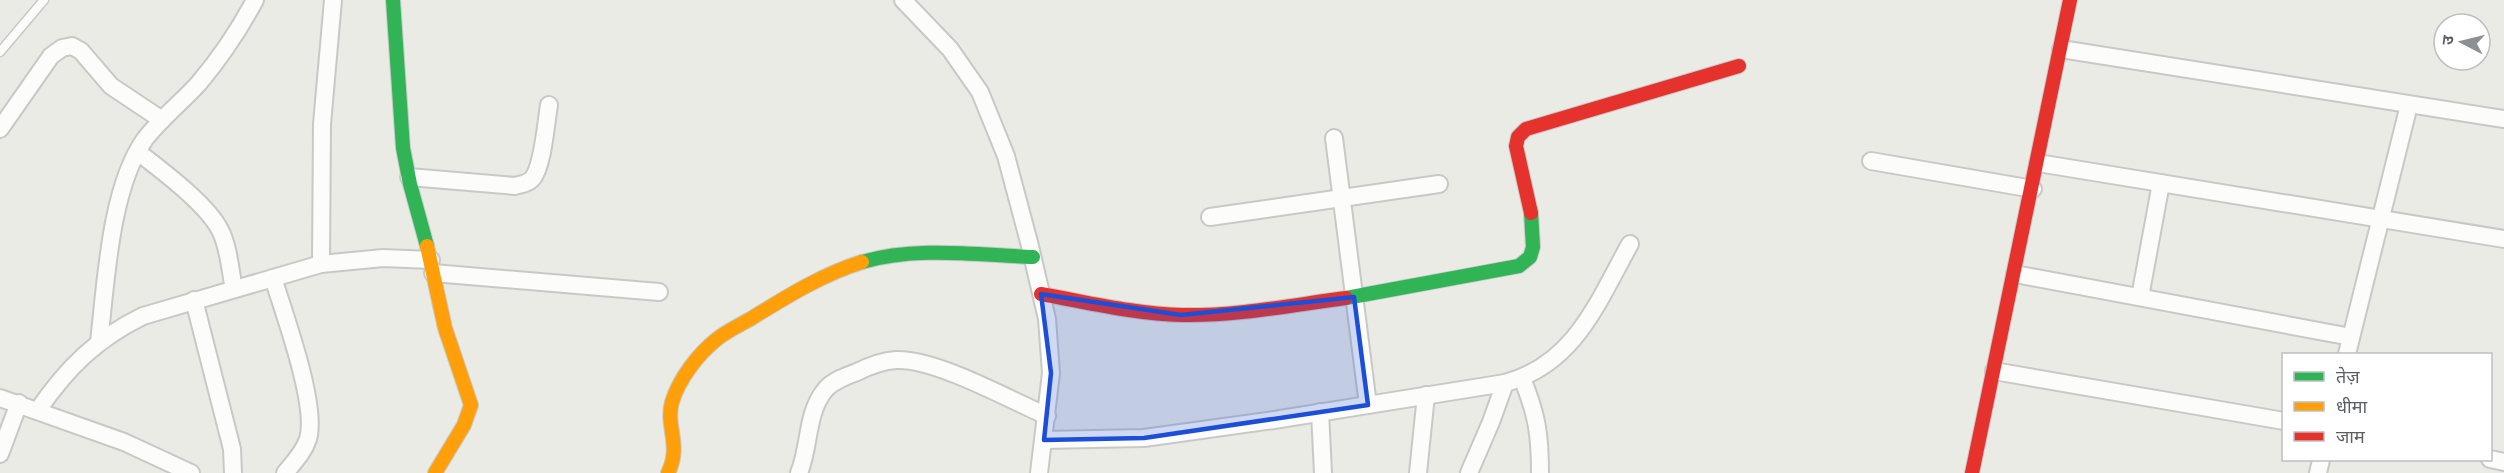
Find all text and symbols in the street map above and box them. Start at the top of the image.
north arrow [2432,12,2492,72]
text: उ [2438,34,2458,46]
legend [2282,353,2492,461]
text: तेज़ [2336,366,2360,388]
text: धीमा [2336,396,2367,418]
text: जाम [2336,426,2366,448]

